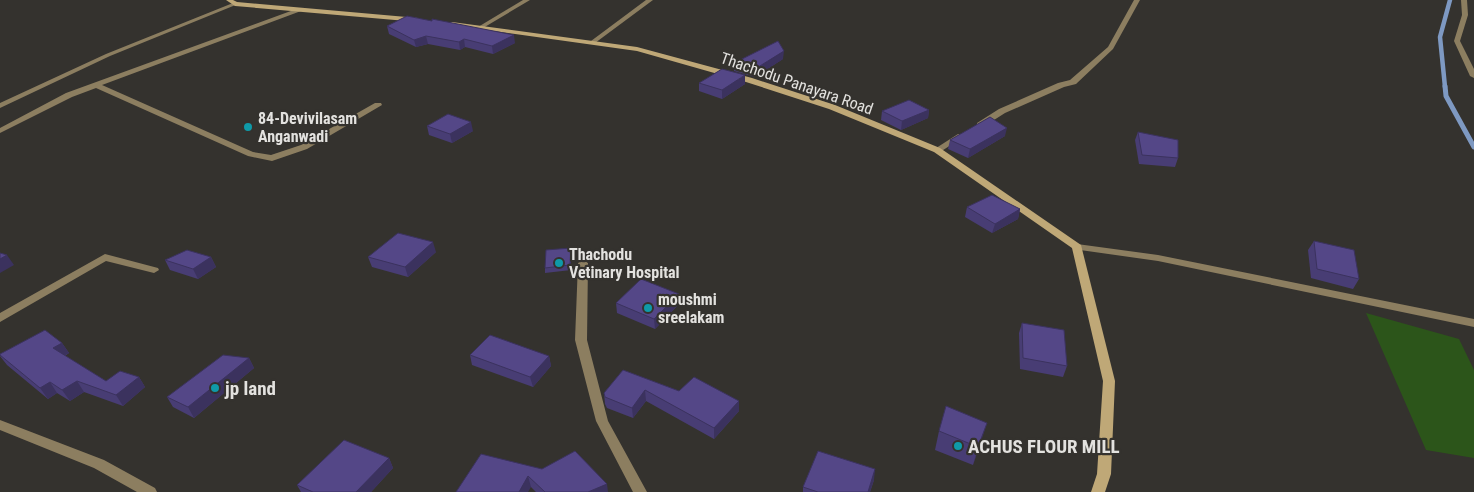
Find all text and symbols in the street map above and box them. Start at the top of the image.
street label: Thachodu Panayara Road [718,48,876,119]
place label: 84-Devivilasam Anganwadi [258,109,357,146]
marker: 84-Devivilasam Anganwadi [242,121,254,133]
place label: Thachodu Vetinary Hospital [569,245,680,282]
marker: Thachodu Vetinary Hospital [553,257,565,269]
place label: moushmi sreelakam [658,290,724,327]
marker: moushmi sreelakam [642,302,654,314]
place label: jp land [224,377,276,400]
marker: jp land [209,382,221,394]
place label: ACHUS FLOUR MILL [968,435,1120,458]
marker: ACHUS FLOUR MILL [952,440,964,452]

